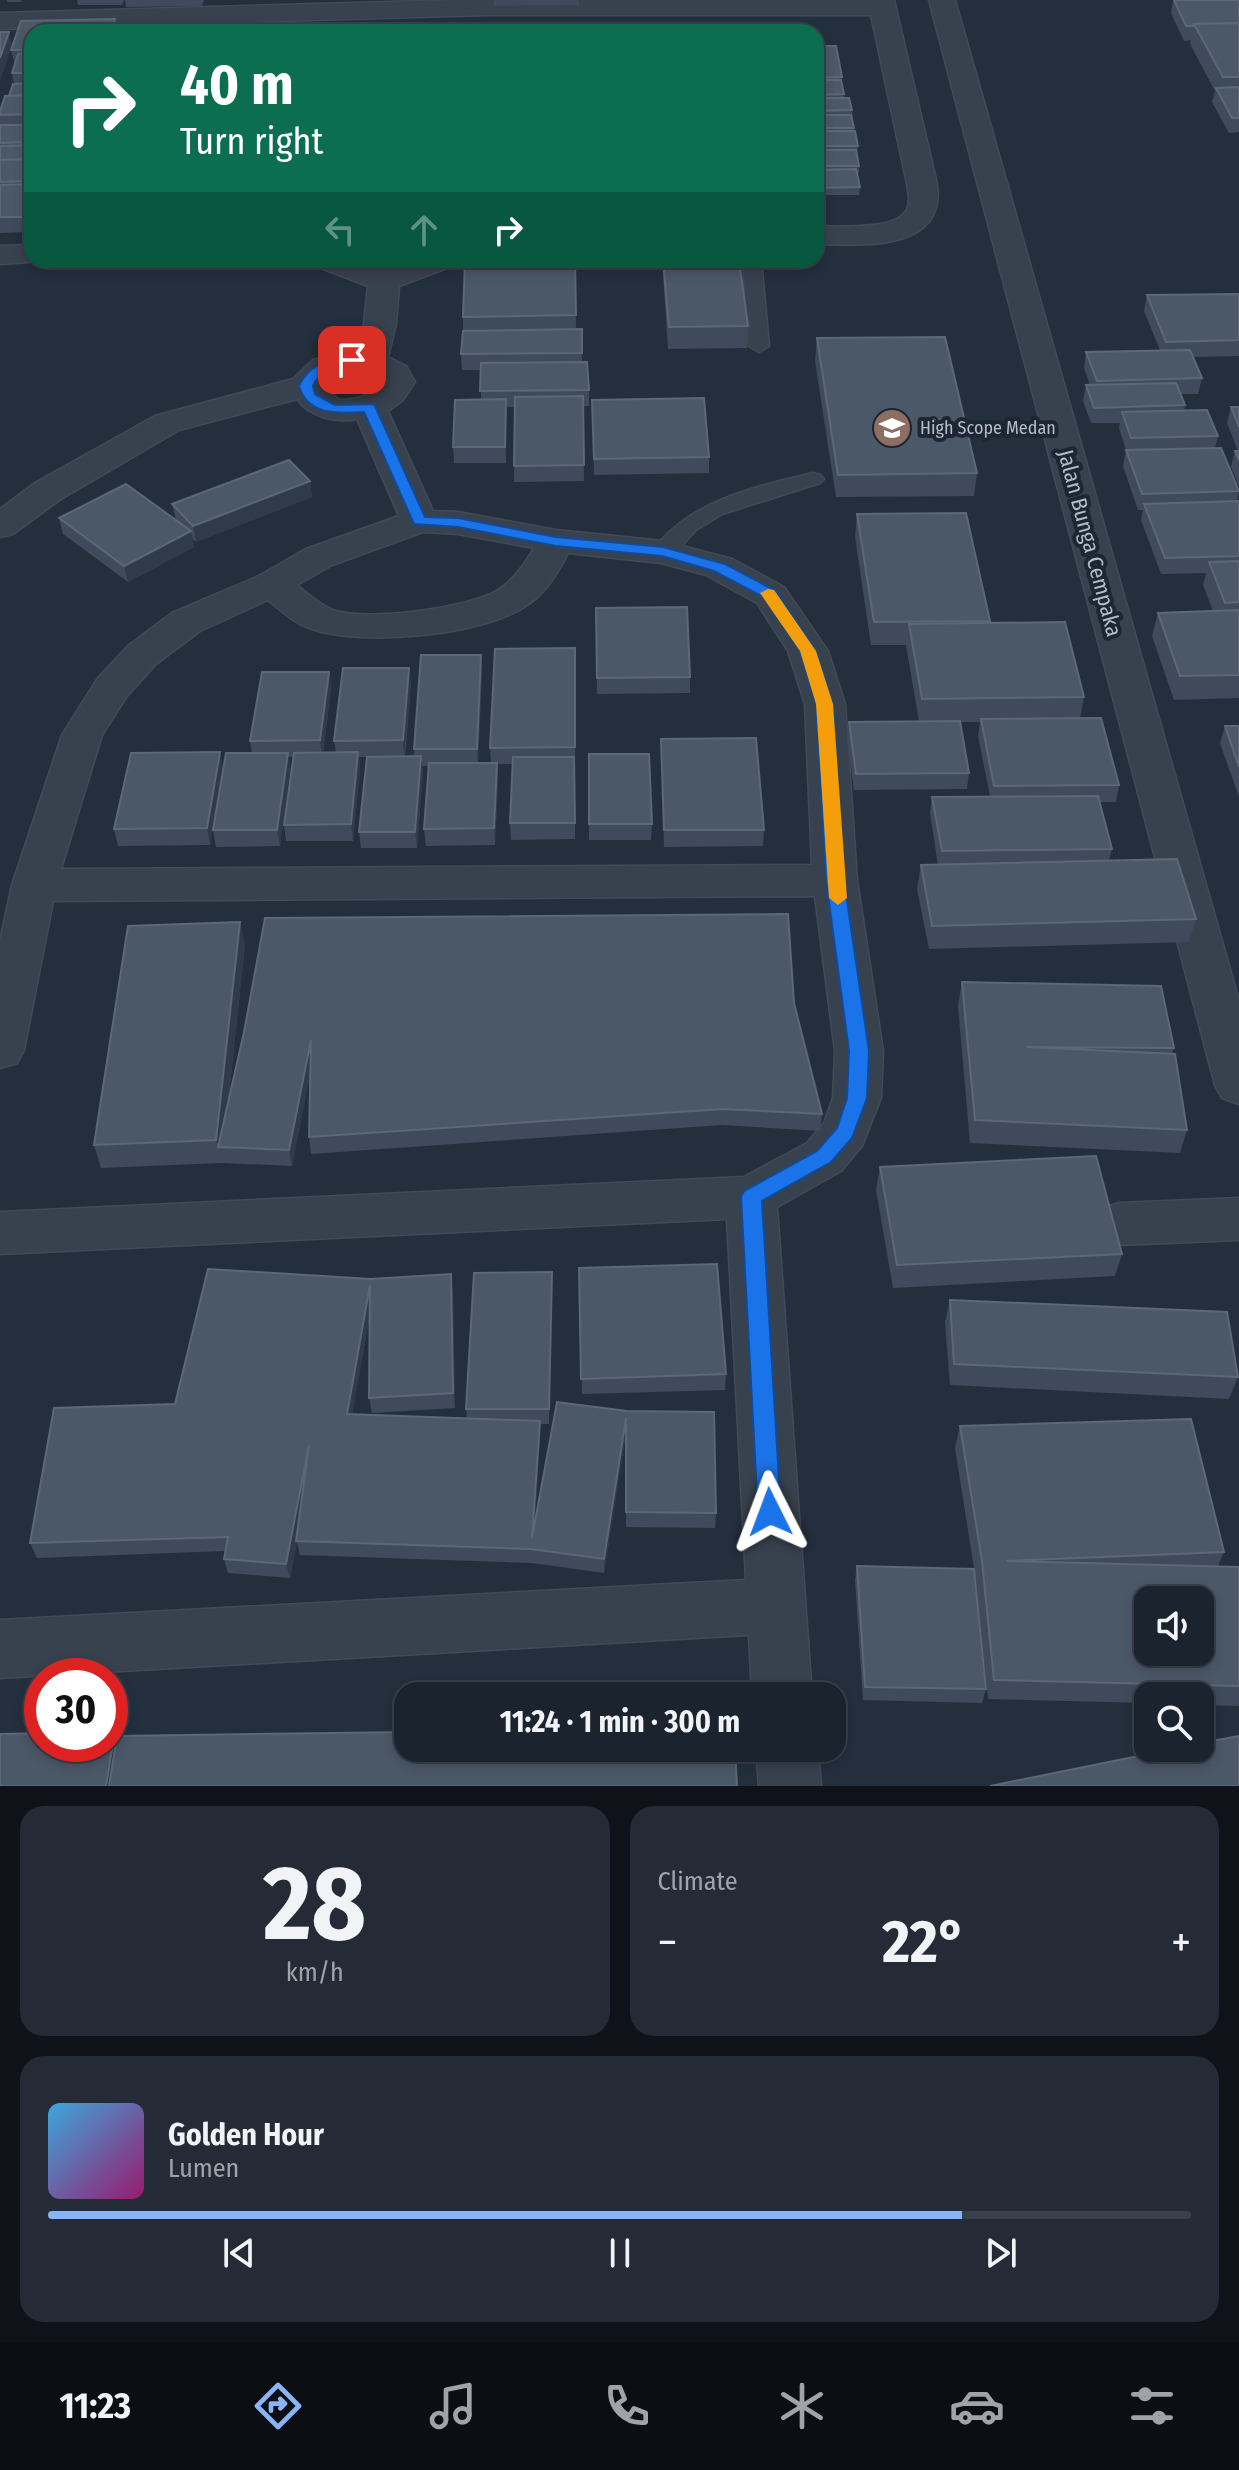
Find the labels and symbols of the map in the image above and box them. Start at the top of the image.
pin [318,326,386,394]
school or university icon: High Scope Medan [871,407,913,449]
place label: High Scope Medan [920,417,1056,439]
street label: Jalan Bunga Cempaka [1052,447,1128,639]
position arrow [728,1470,812,1554]
speed limit sign: 30 [24,1658,128,1762]

